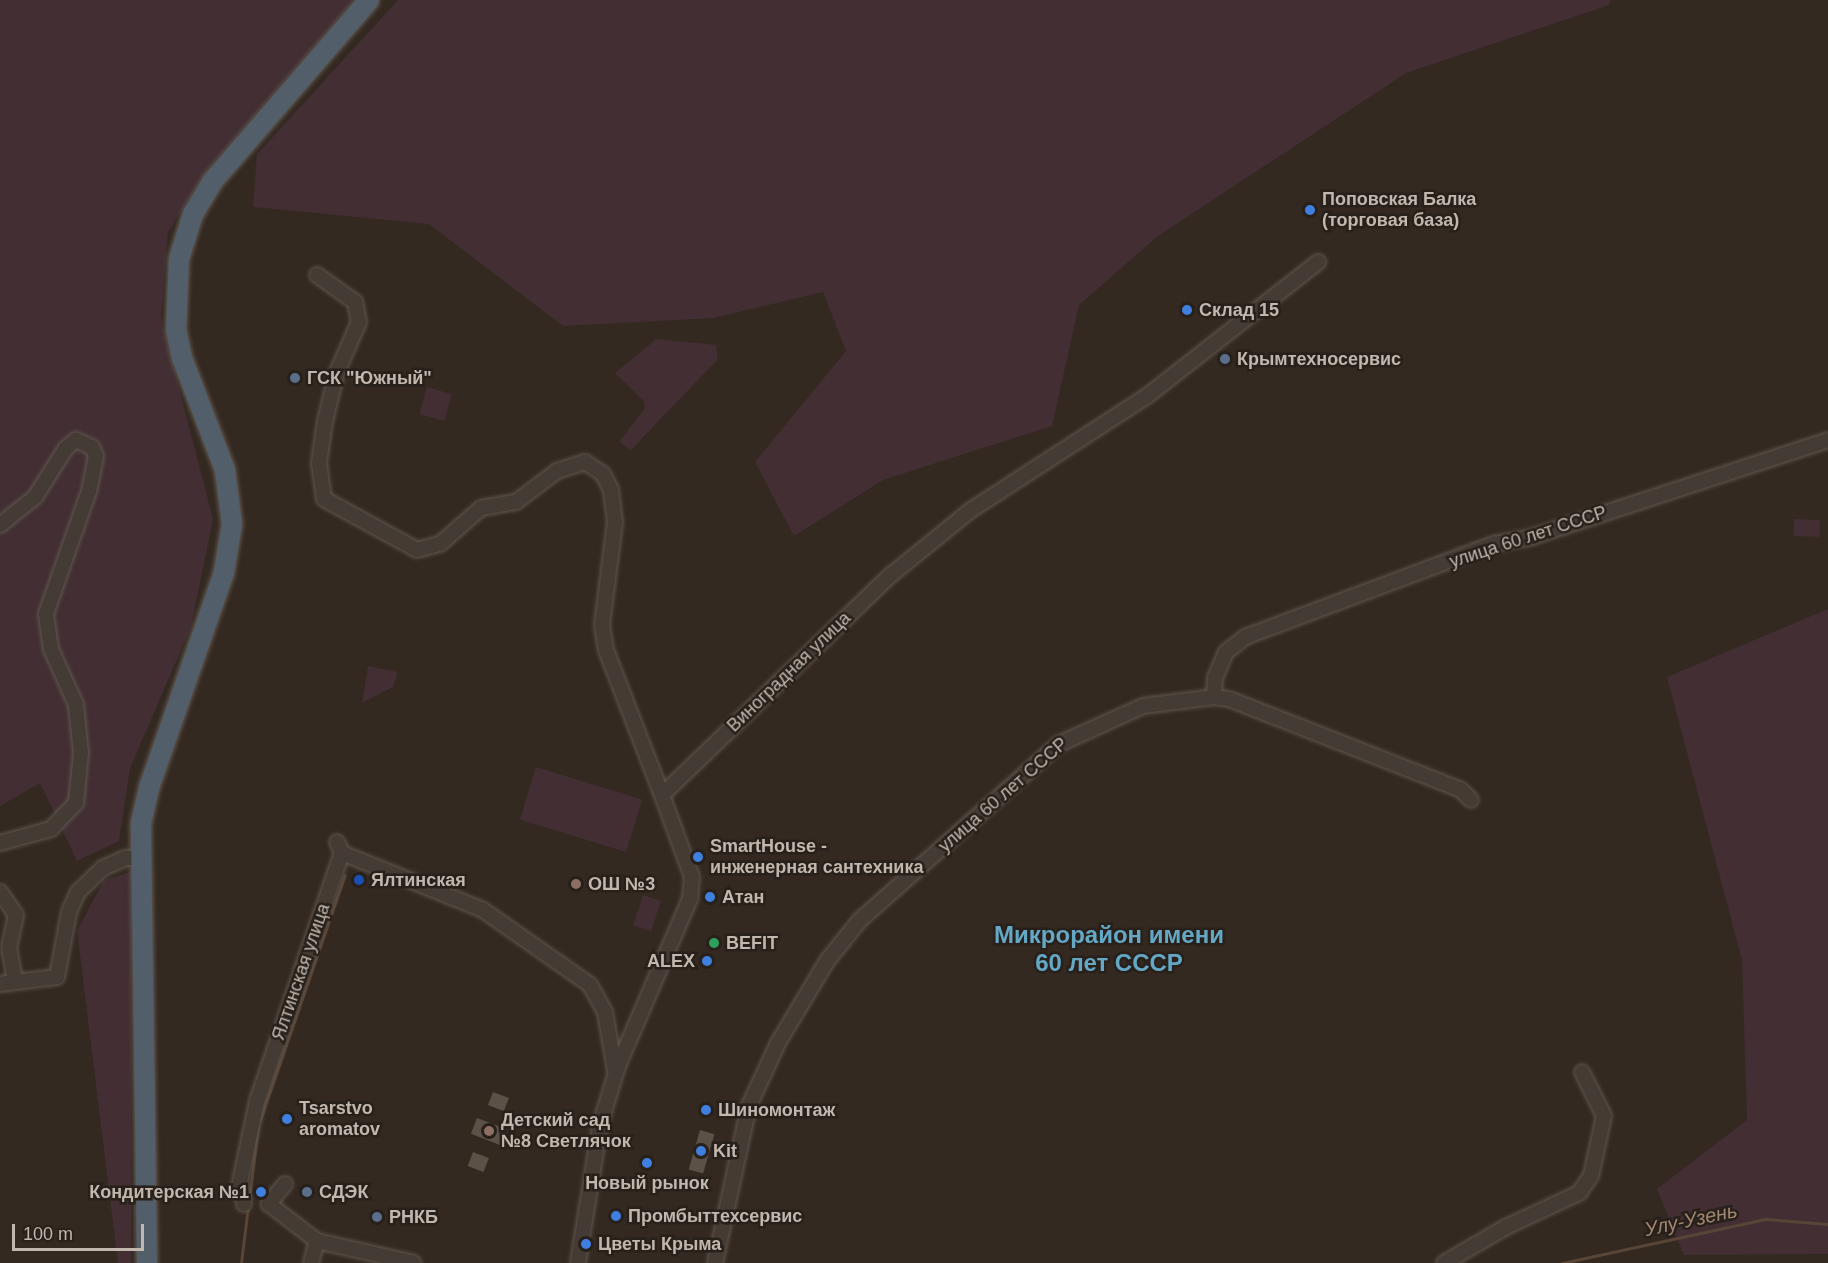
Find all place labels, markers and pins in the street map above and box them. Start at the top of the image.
place label: Поповская Балка (торговая база) [1322,189,1476,232]
marker: Поповская Балка (торговая база) [1303,203,1317,217]
place label: Склад 15 [1199,299,1279,321]
marker: Склад 15 [1180,303,1194,317]
place label: Крымтехносервис [1237,348,1401,370]
marker: Крымтехносервис [1218,352,1232,366]
place label: ГСК "Южный" [307,367,432,389]
marker: ГСК "Южный" [288,371,302,385]
place label: SmartHouse - инженерная сантехника [710,836,923,878]
marker: SmartHouse - инженерная сантехника [691,850,705,864]
place label: Ялтинская [371,869,466,891]
marker: Ялтинская [352,873,366,887]
place label: ОШ №3 [588,873,655,895]
marker: ОШ №3 [569,877,583,891]
place label: Атан [722,886,764,908]
marker: Атан [703,890,717,904]
place label: BEFIT [726,932,778,954]
marker: BEFIT [707,936,721,950]
place label: ALEX [647,950,695,972]
marker: ALEX [700,954,714,968]
place label: Tsarstvo aromatov [299,1098,380,1140]
place label: Шиномонтаж [718,1099,835,1121]
marker: Шиномонтаж [699,1103,713,1117]
place label: Детский сад №8 Светлячок [501,1110,631,1152]
marker: Tsarstvo aromatov [280,1112,294,1126]
marker: Детский сад №8 Светлячок [482,1124,496,1138]
place label: Kit [713,1140,737,1162]
marker: Kit [694,1144,708,1158]
marker: Новый рынок [640,1156,654,1170]
place label: Новый рынок [585,1172,709,1194]
place label: Кондитерская №1 [89,1181,249,1203]
place label: СДЭК [319,1181,368,1203]
marker: Кондитерская №1 [254,1185,268,1199]
marker: СДЭК [300,1185,314,1199]
place label: Промбыттехсервис [628,1205,802,1227]
place label: РНКБ [389,1206,438,1228]
marker: Промбыттехсервис [609,1209,623,1223]
marker: РНКБ [370,1210,384,1224]
place label: Цветы Крыма [598,1233,721,1255]
marker: Цветы Крыма [579,1237,593,1251]

